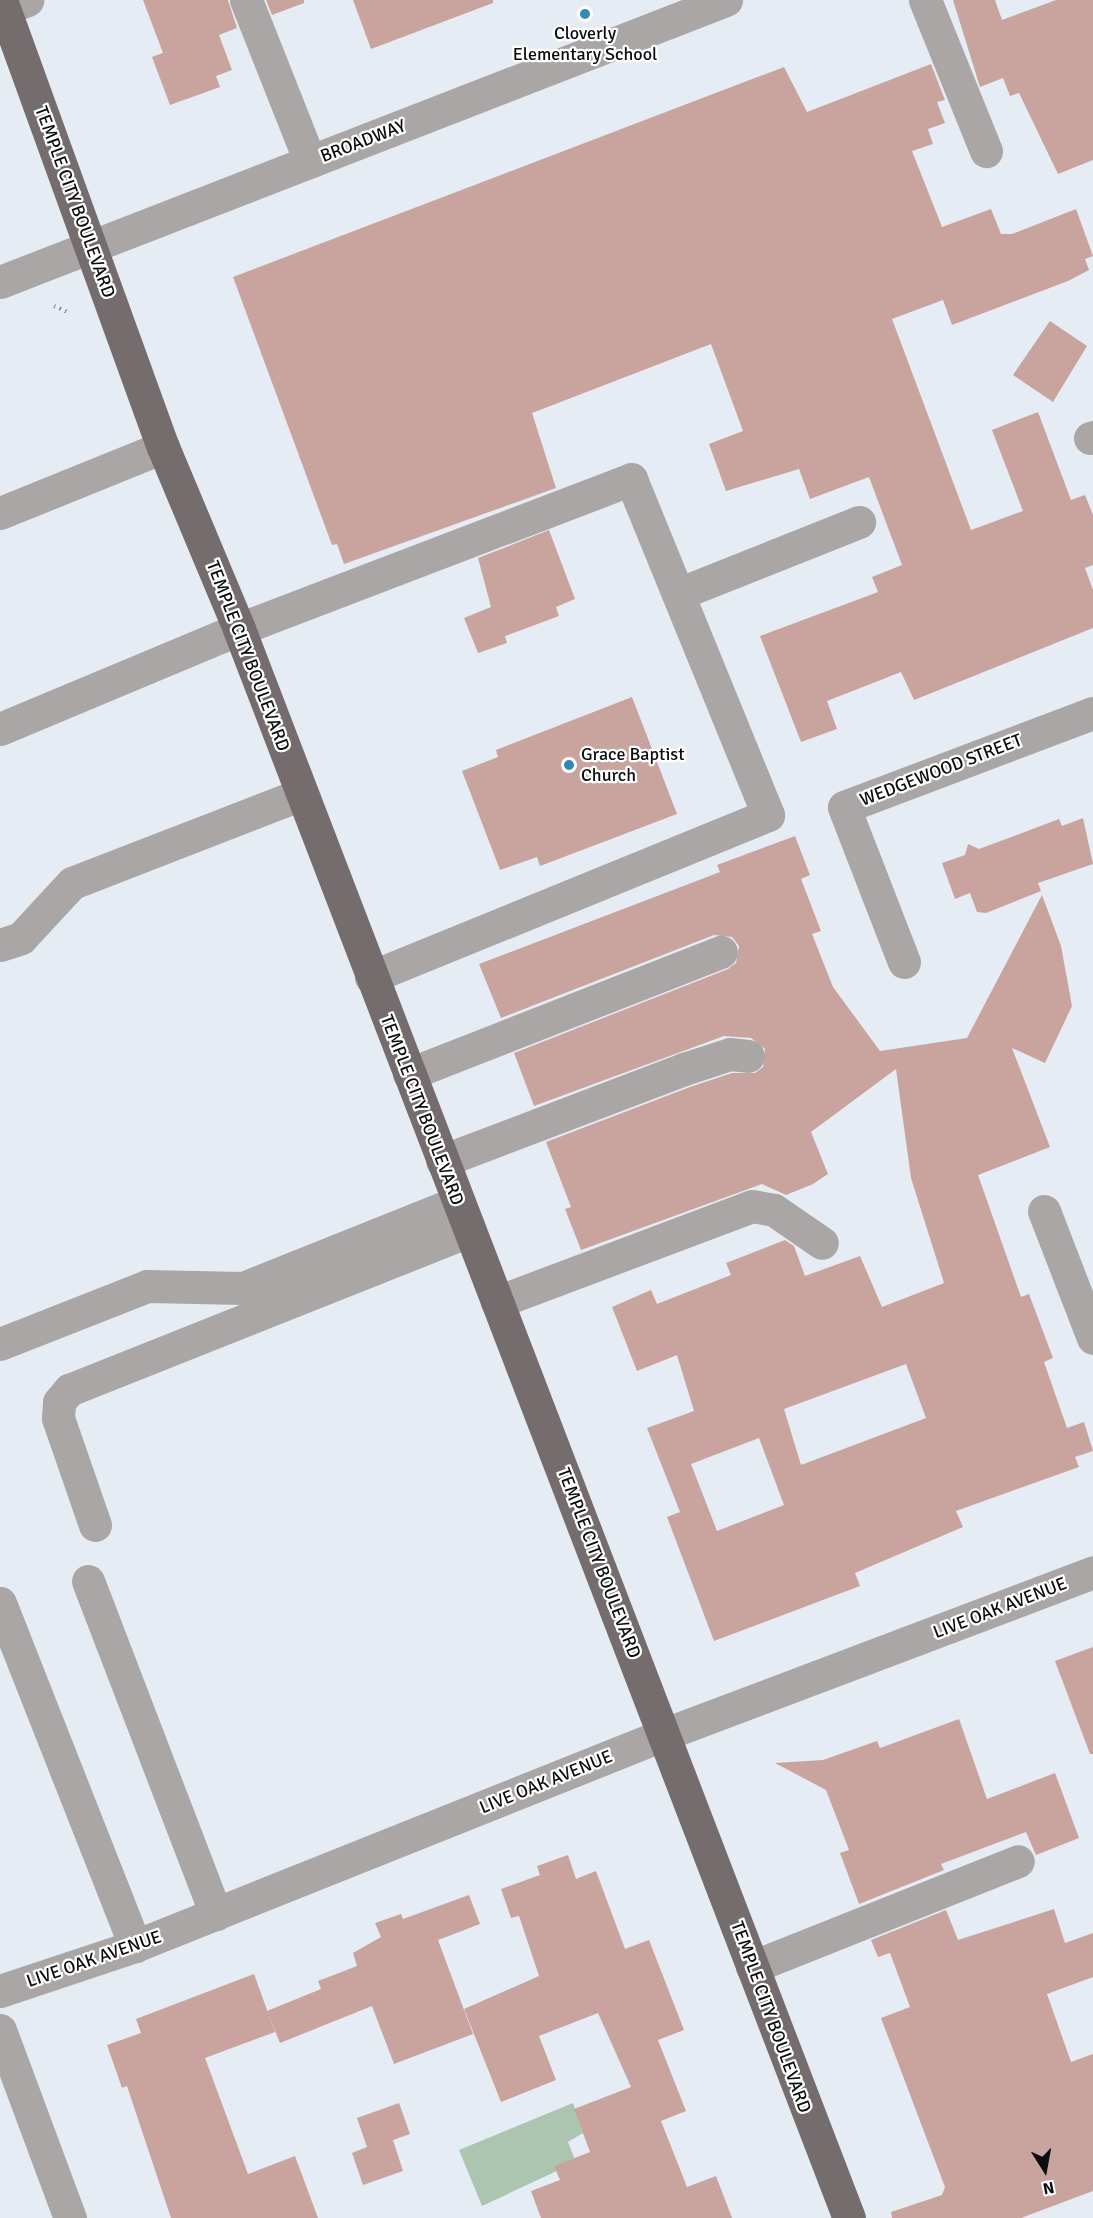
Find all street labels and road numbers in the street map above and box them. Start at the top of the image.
street label: TEMPLE CITY BOULEVARD [30,103,120,301]
street label: BROADWAY [317,115,409,167]
street label: TEMPLE CITY BOULEVARD [202,558,294,754]
street label: WEDGEWOOD STREET [857,729,1025,811]
street label: TEMPLE CITY BOULEVARD [376,1012,468,1208]
street label: TEMPLE CITY BOULEVARD [553,1465,645,1661]
street label: LIVE OAK AVENUE [930,1573,1070,1643]
street label: LIVE OAK AVENUE [476,1746,616,1818]
street label: TEMPLE CITY BOULEVARD [726,1918,816,2116]
street label: LIVE OAK AVENUE [24,1926,164,1992]

